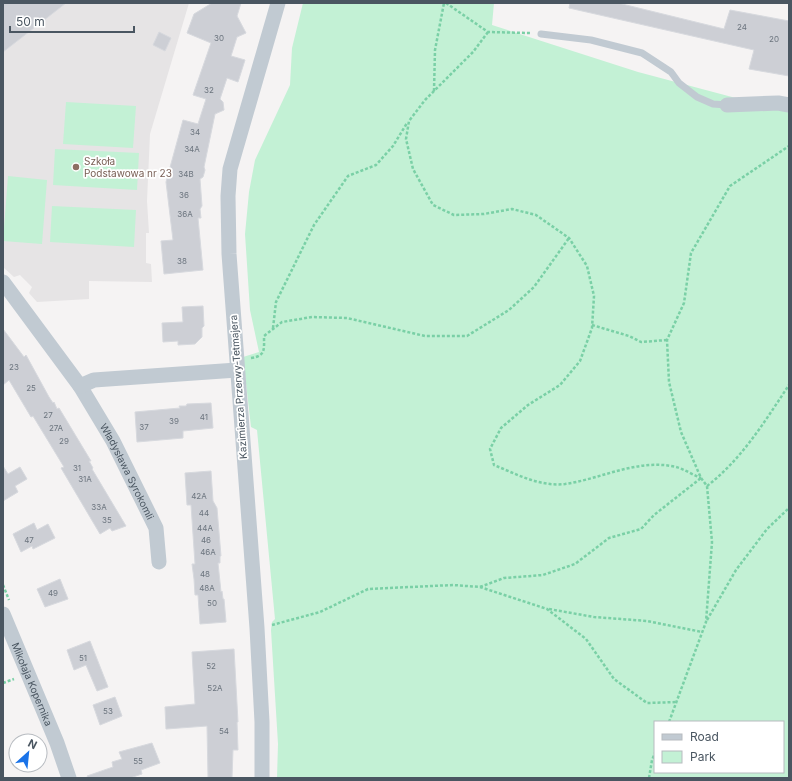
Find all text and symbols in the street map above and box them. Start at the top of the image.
scale bar [10,8,134,34]
text: 50 m [16,14,45,29]
house number: 24 [737,22,747,32]
house number: 30 [214,33,224,43]
house number: 20 [769,34,779,44]
house number: 32 [204,85,214,95]
house number: 34 [190,127,200,137]
house number: 34A [184,144,200,154]
place label: Szkoła Podstawowa nr 23 [84,155,172,179]
marker: Szkoła Podstawowa nr 23 [71,162,81,172]
house number: 34B [178,169,194,179]
house number: 36 [179,190,189,200]
house number: 36A [177,209,193,219]
house number: 38 [177,256,187,266]
street label: Kazimierza Przerwy-Tetmajera [227,315,249,459]
house number: 23 [9,362,19,372]
house number: 25 [26,383,36,393]
house number: 27 [43,410,53,420]
house number: 41 [200,412,208,422]
house number: 39 [169,416,179,426]
street label: Władysława Syrokomli [98,421,157,521]
house number: 37 [139,422,149,432]
house number: 27A [49,423,64,433]
house number: 29 [59,436,69,446]
house number: 31 [73,463,81,473]
house number: 31A [78,474,92,484]
house number: 42A [191,491,207,501]
house number: 33A [91,502,107,512]
house number: 44 [199,508,209,518]
house number: 35 [102,515,112,525]
house number: 44A [197,523,213,533]
house number: 47 [24,535,34,545]
house number: 46 [201,535,211,545]
house number: 46A [200,547,216,557]
house number: 48 [200,569,210,579]
house number: 48A [199,583,215,593]
house number: 49 [48,588,58,598]
house number: 50 [207,598,217,608]
street label: Mikołaja Kopernika [10,641,55,728]
house number: 51 [79,653,87,663]
house number: 52 [206,661,216,671]
house number: 52A [207,683,223,693]
house number: 53 [103,706,113,716]
legend [654,721,784,773]
house number: 54 [219,726,229,736]
text: Road [690,729,719,744]
north arrow [8,733,48,773]
text: N [26,736,39,752]
text: Park [690,749,716,764]
house number: 55 [133,756,143,766]

